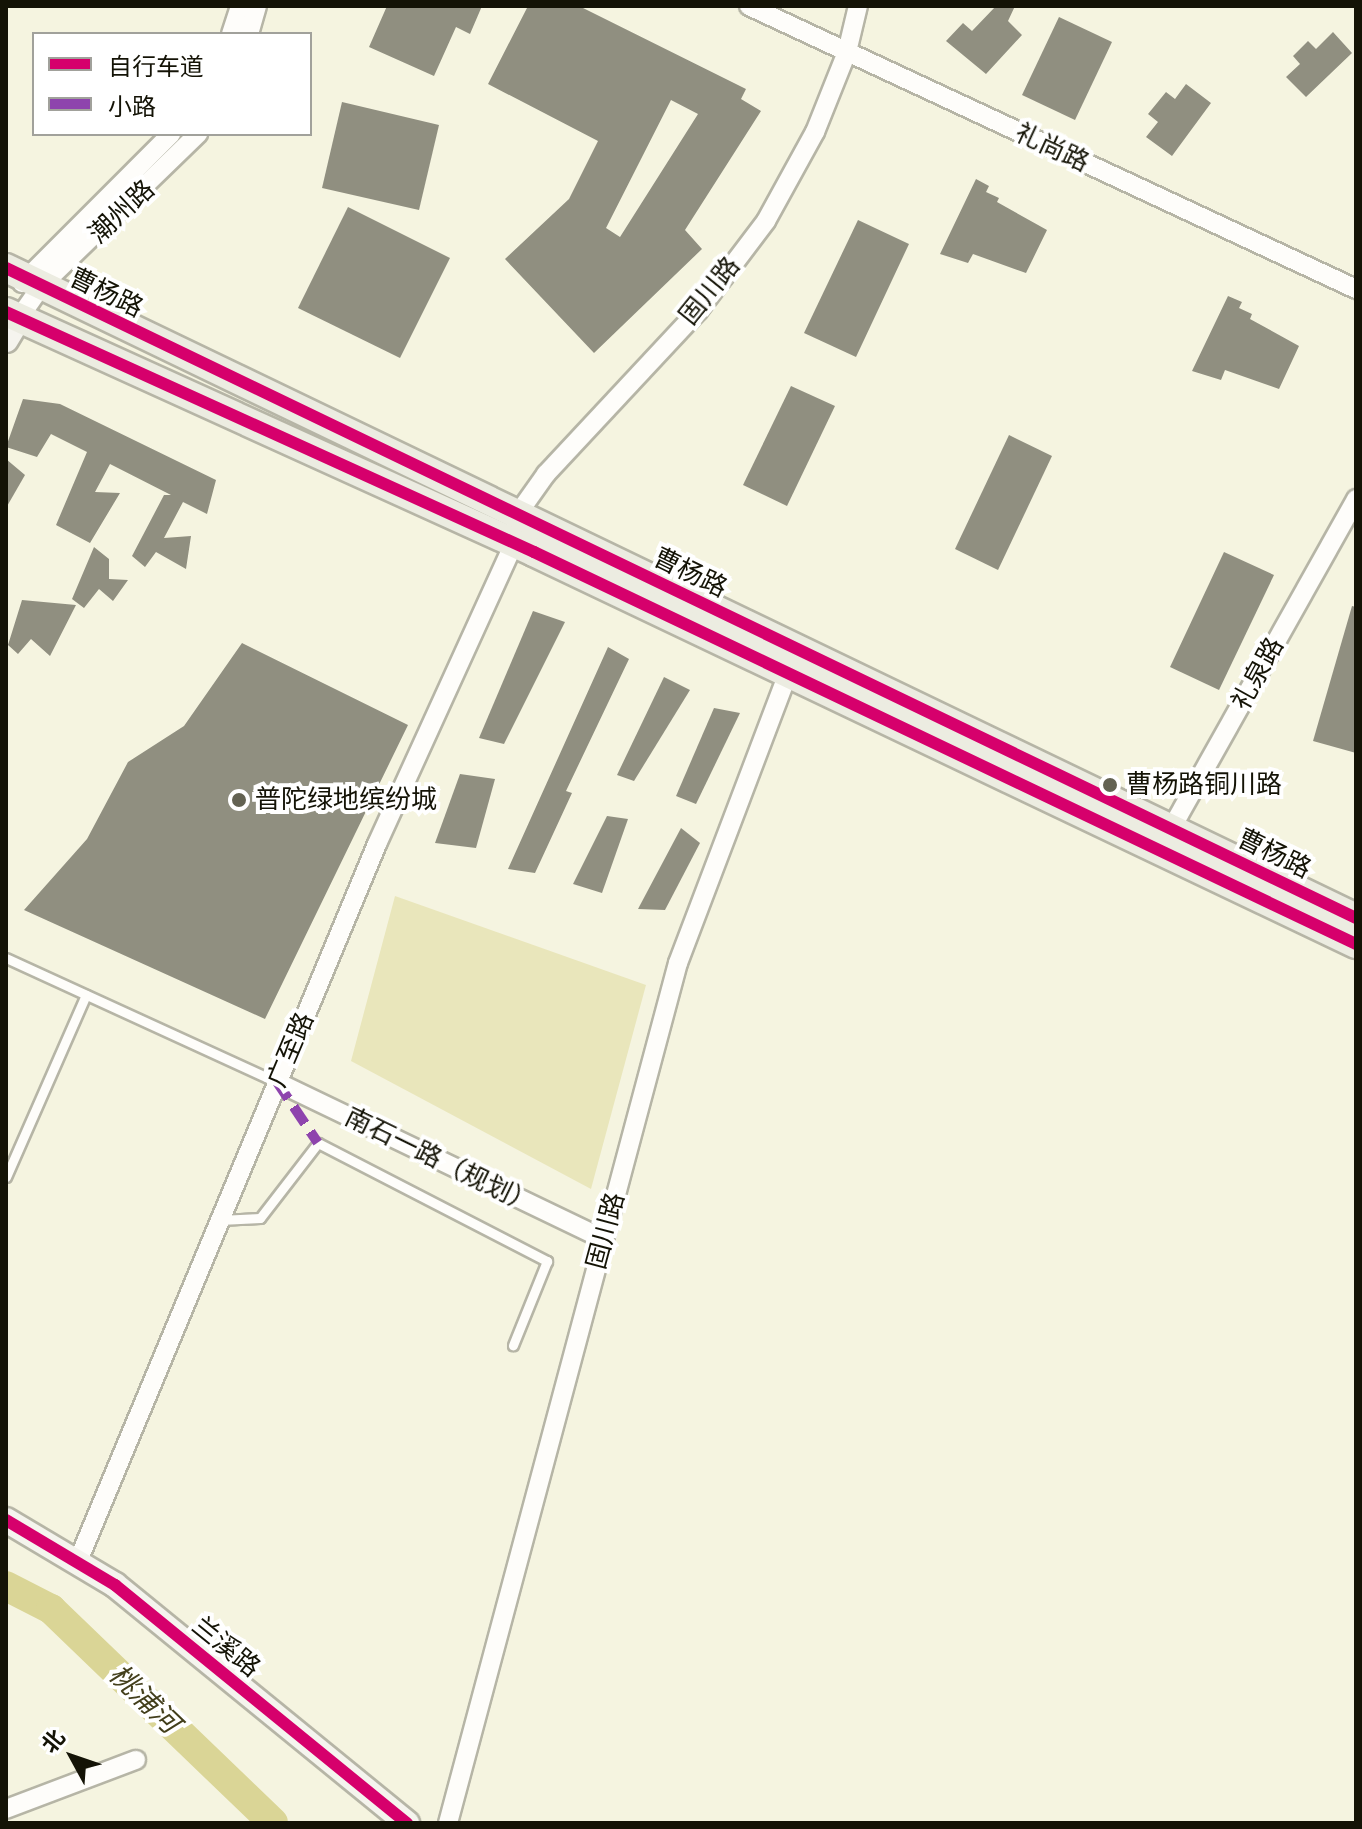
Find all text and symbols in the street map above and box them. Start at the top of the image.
legend [32,32,312,136]
text: 自行车道 [108,53,204,81]
text: 小路 [108,93,156,121]
street label: 礼尚路 [1010,117,1094,179]
street label: 潮州路 [83,174,161,250]
street label: 固川路 [673,251,747,331]
street label: 曹杨路 [64,262,148,324]
street label: 曹杨路 [648,542,732,604]
street label: 礼泉路 [1225,632,1291,716]
place label: 曹杨路铜川路 [1126,769,1282,801]
marker: 曹杨路铜川路 [1101,776,1119,794]
place label: 普陀绿地缤纷城 [255,784,437,816]
marker: 普陀绿地缤纷城 [230,791,248,809]
street label: 曹杨路 [1232,823,1316,885]
street label: 广至路 [261,1008,321,1092]
street label: 南石一路（规划） [340,1101,540,1221]
street label: 固川路 [581,1189,631,1273]
street label: 兰溪路 [186,1610,266,1684]
water label: 桃浦河 [102,1658,186,1740]
north arrow [32,1717,112,1797]
text: 北 [37,1725,70,1758]

